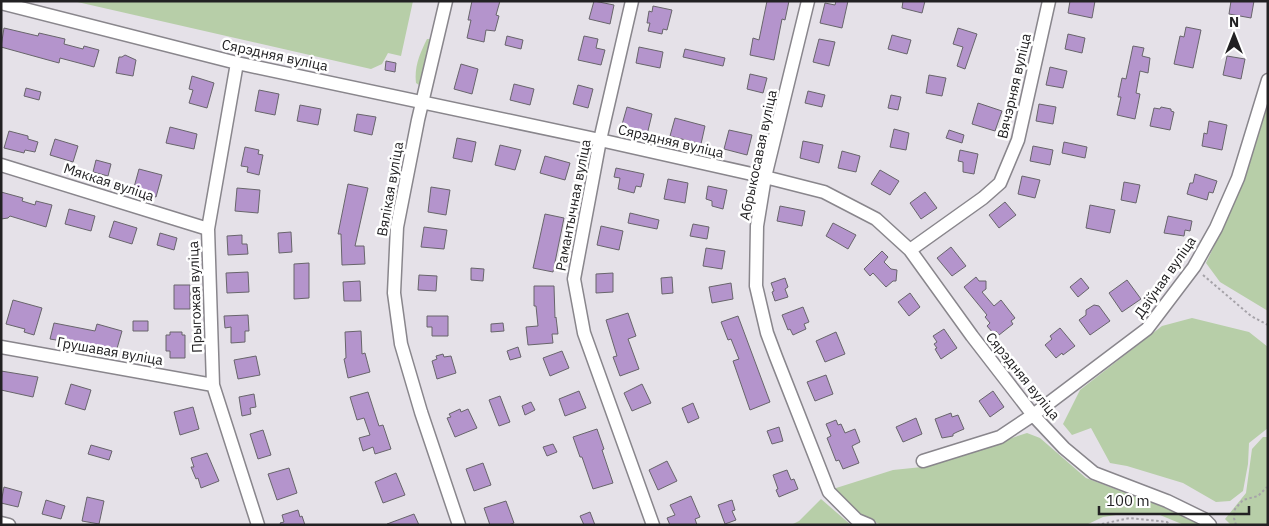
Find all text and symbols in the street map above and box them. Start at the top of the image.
north arrow [1209,10,1259,60]
text: N [1229,13,1239,31]
street label: Вячэрняя вуліца [993,31,1035,141]
street label: Сярэдняя вуліца [220,35,330,75]
street label: Абрыкосавая вуліца [735,88,781,222]
street label: Сярэдняя вуліца [616,120,726,162]
street label: Рамантычная вуліца [551,137,595,272]
street label: Вялікая вуліца [373,140,407,238]
street label: Мяккая вуліца [61,159,157,205]
street label: Дзіўная вуліца [1130,232,1200,321]
street label: Прыгожая вуліца [184,240,206,353]
street label: Сярэдняя вуліца [982,328,1064,424]
street label: Грушавая вуліца [55,333,165,369]
scale bar [1099,484,1249,516]
text: 100 m [1106,491,1150,510]

